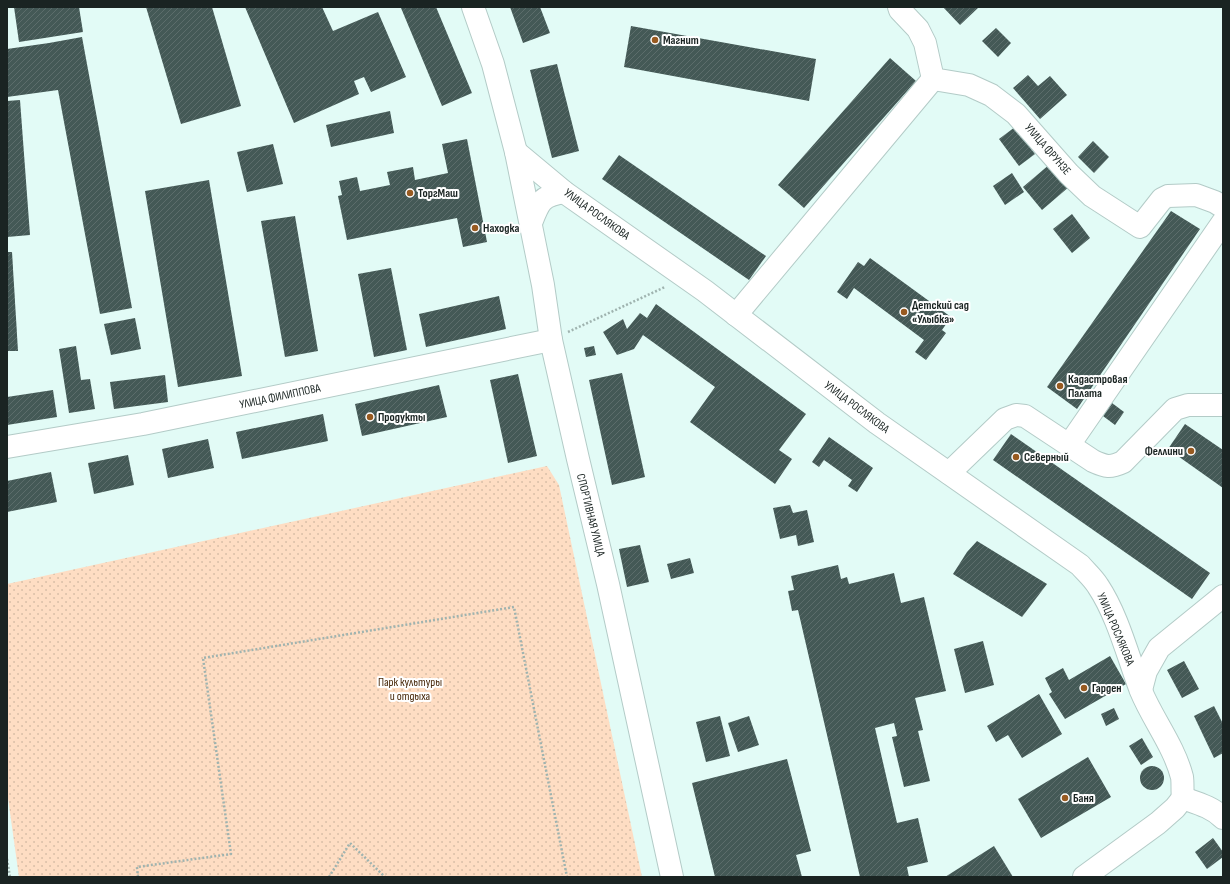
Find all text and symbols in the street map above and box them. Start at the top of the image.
place label: Магнит [663,33,699,48]
marker: Магнит [650,35,660,45]
street label: УЛИЦА ФРУНЗЕ [1021,121,1074,178]
street label: УЛИЦА РОСЛЯКОВА [561,185,633,244]
place label: ТоргМаш [418,186,458,201]
marker: ТоргМаш [405,188,415,198]
place label: Находка [483,221,520,236]
marker: Находка [470,223,480,233]
place label: Детский сад «Улыбка» [912,298,969,327]
marker: Детский сад «Улыбка» [899,307,909,317]
place label: Кадастровая Палата [1068,372,1127,401]
street label: УЛИЦА РОСЛЯКОВА [821,378,893,437]
street label: УЛИЦА ФИЛИППОВА [238,380,323,412]
marker: Кадастровая Палата [1055,381,1065,391]
place label: Продукты [378,410,425,425]
marker: Продукты [365,412,375,422]
place label: Феллини [1145,444,1183,459]
marker: Феллини [1186,446,1196,456]
place label: Северный [1024,450,1069,465]
marker: Северный [1011,452,1021,462]
street label: СПОРТИВНАЯ УЛИЦА [573,472,608,559]
street label: УЛИЦА РОСЛЯКОВА [1093,590,1138,669]
park label: Парк культуры и отдыха [378,675,442,704]
place label: Гарден [1092,681,1122,696]
marker: Гарден [1079,683,1089,693]
place label: Баня [1073,791,1094,806]
marker: Баня [1060,793,1070,803]

